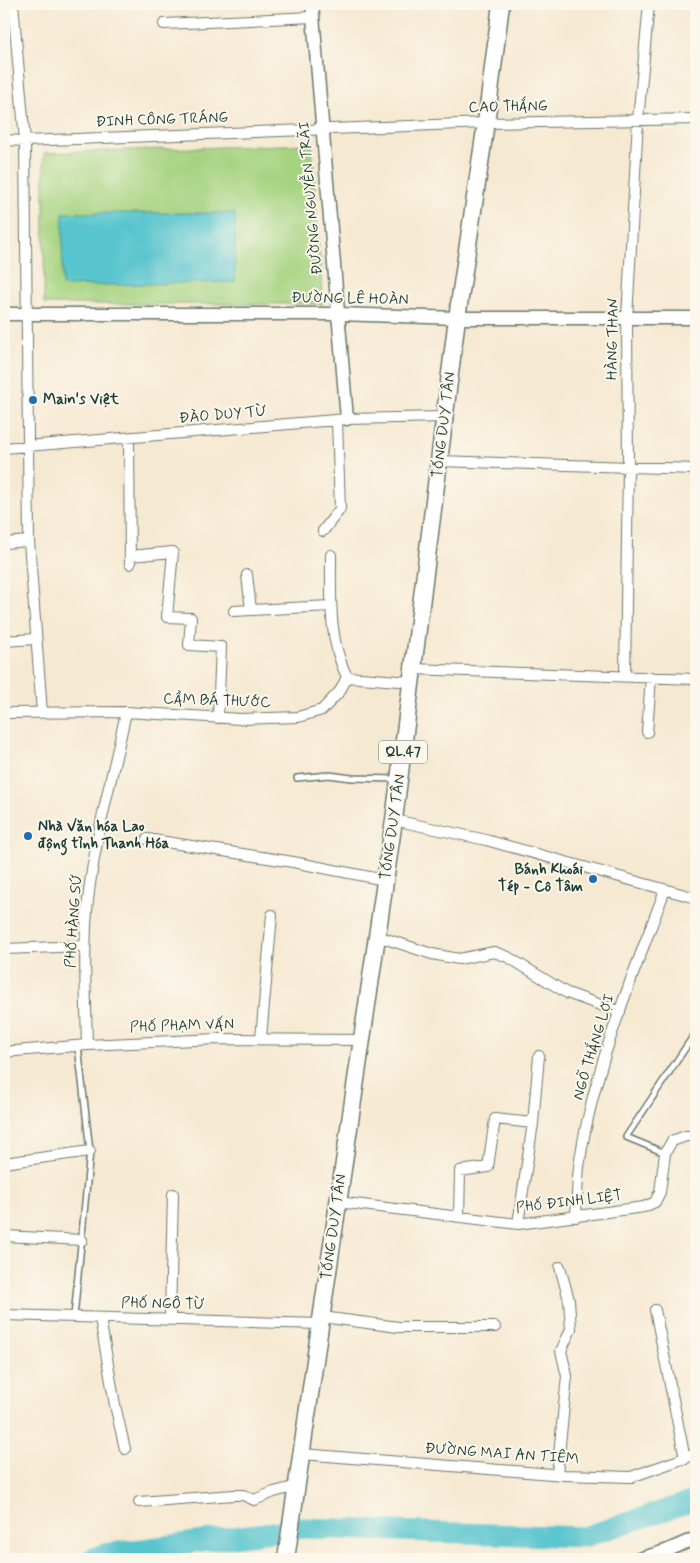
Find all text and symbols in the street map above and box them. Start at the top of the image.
street label: CAO THẮNG [468,94,548,118]
street label: ĐINH CÔNG TRÁNG [95,107,229,132]
street label: ĐƯỜNG NGUYỄN TRÃI [293,120,328,276]
street label: ĐƯỜNG LÊ HOÀN [291,288,409,310]
street label: HÀNG THAN [602,298,624,380]
street label: TỐNG DUY TÂN [428,371,460,479]
place label: Main's Việt [43,390,120,410]
marker: Main's Việt [27,394,39,406]
street label: ĐÀO DUY TỪ [178,401,268,429]
street label: CẦM BÁ THƯỚC [163,688,272,713]
road number: QL.47 [379,740,427,764]
street label: TỐNG DUY TÂN [376,773,410,881]
place label: Nhà Văn hóa Lao động tỉnh Thanh Hóa [38,817,170,856]
marker: Nhà Văn hóa Lao động tỉnh Thanh Hóa [22,830,34,842]
place label: Bánh Khoái Tép - Cô Tâm [498,860,584,897]
street label: PHỐ HÀNG SỨ [61,873,87,969]
marker: Bánh Khoái Tép - Cô Tâm [587,873,599,885]
street label: NGÕ THẮNG LỢI [566,991,620,1102]
street label: PHỐ PHẠM VẤN [130,1014,234,1038]
street label: TỐNG DUY TÂN [317,1173,351,1281]
street label: PHỐ ĐINH LIỆT [515,1185,623,1218]
street label: PHỐ NGÔ TỪ [121,1292,205,1315]
street label: ĐƯỜNG MAI AN TIÊM [424,1439,580,1469]

